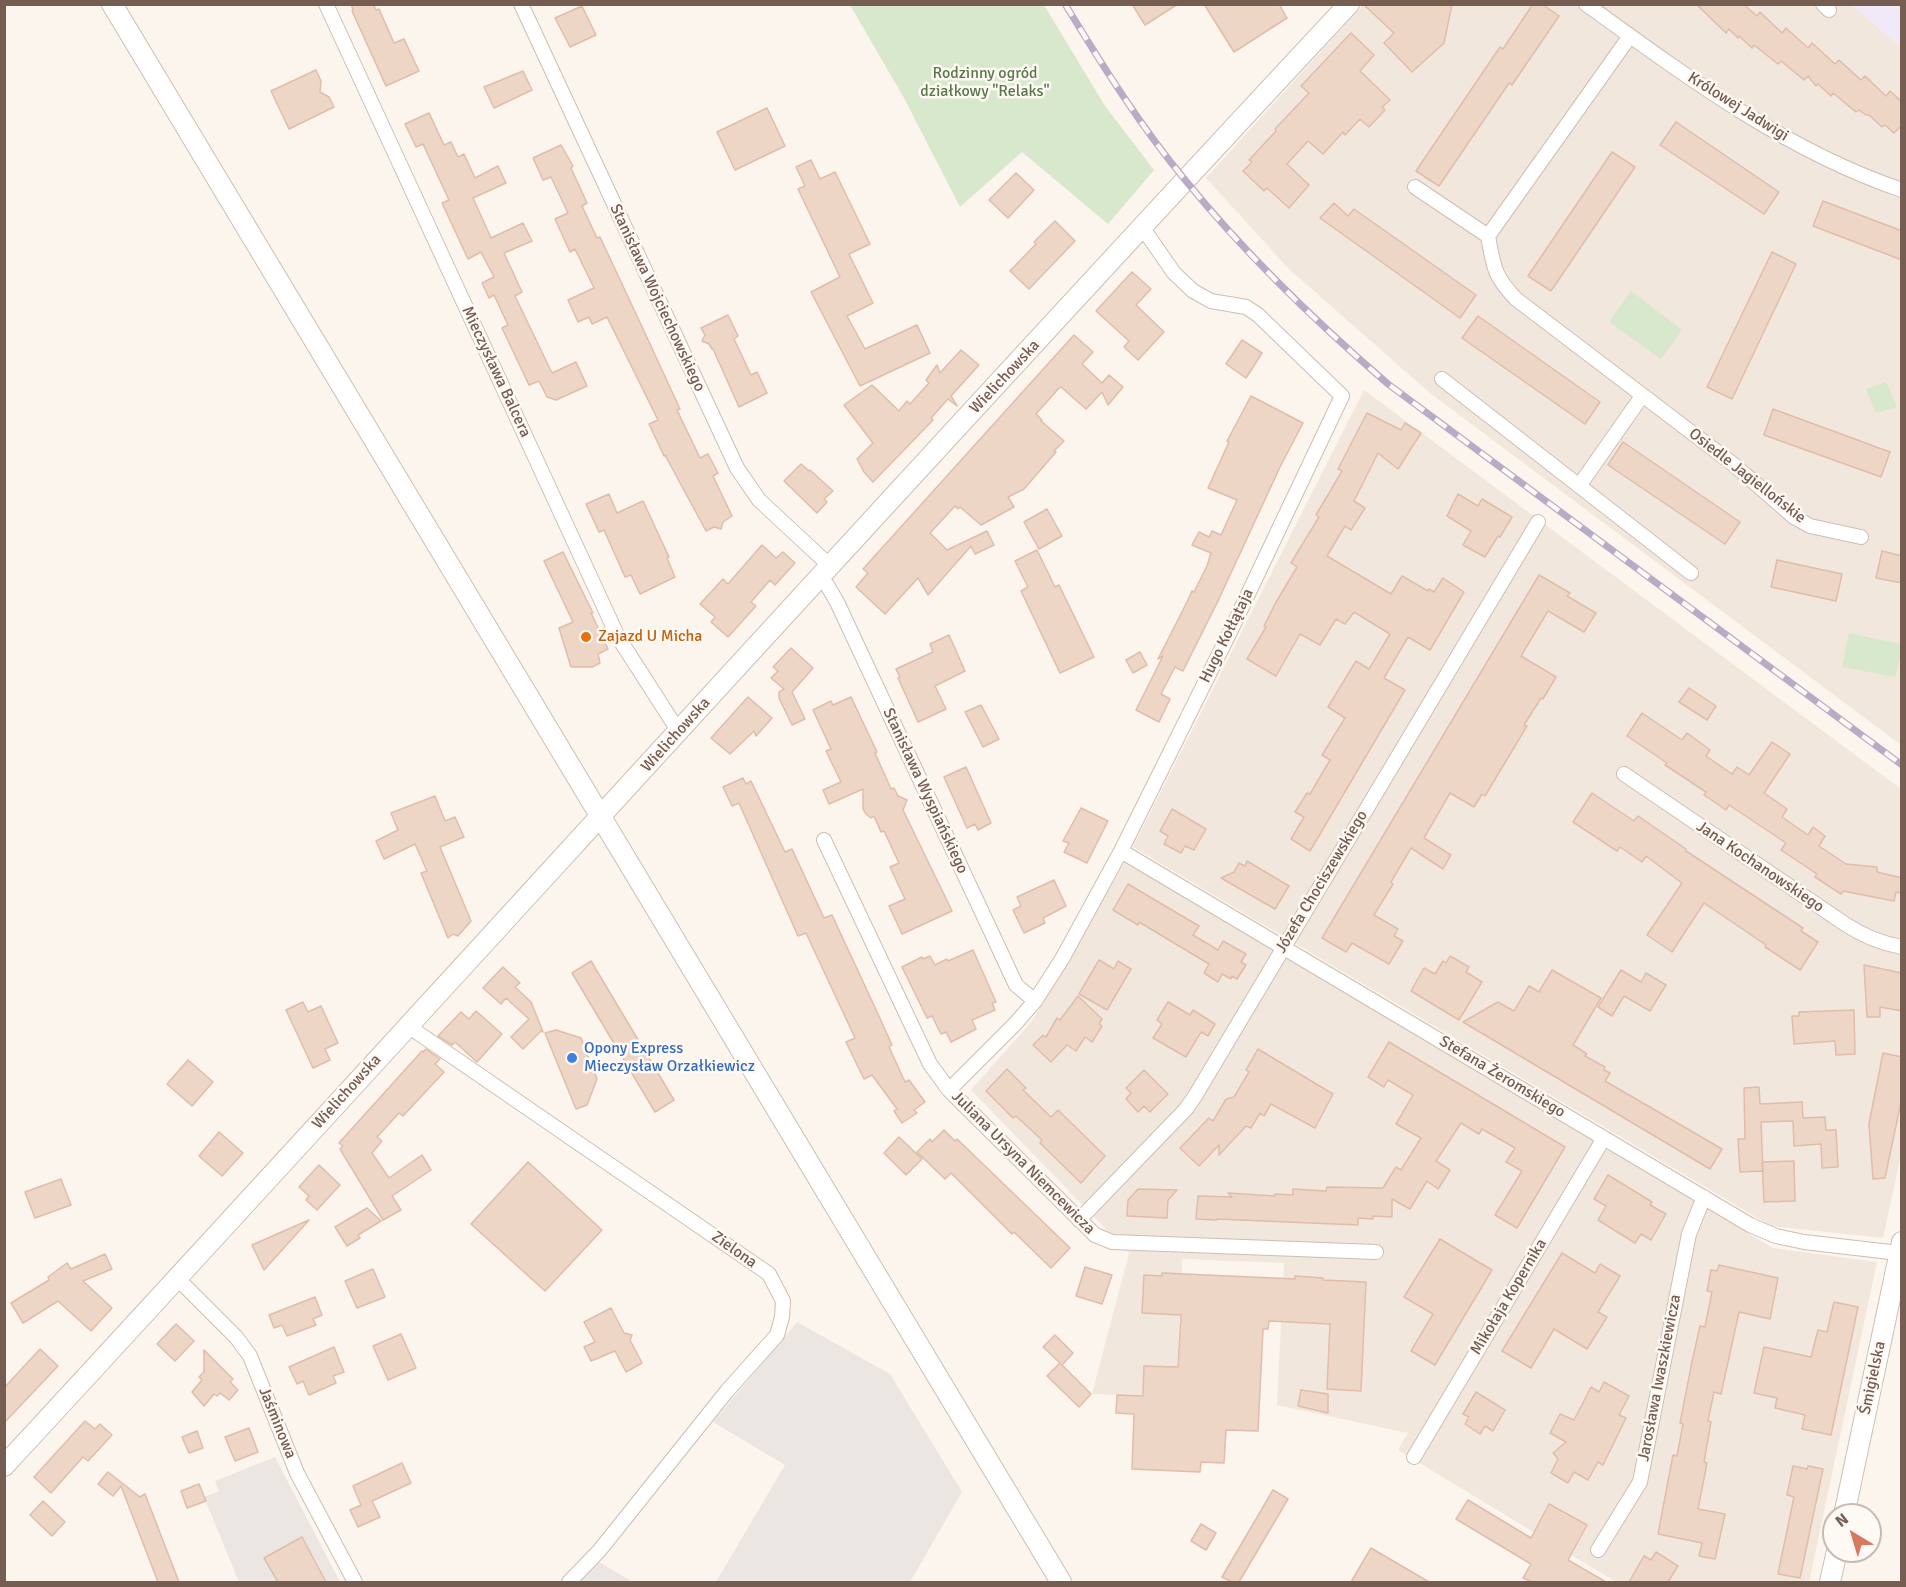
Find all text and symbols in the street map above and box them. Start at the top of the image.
park label: Rodzinny ogród działkowy "Relaks" [920,64,1050,102]
street label: Królowej Jadwigi [1684,68,1792,146]
street label: Stanisława Wojciechowskiego [605,201,709,395]
street label: Mieczysława Balcera [457,303,535,441]
street label: Wielichowska [966,336,1044,418]
street label: Osiedle Jagiellońskie [1685,424,1809,528]
street label: Hugo Kołłątaja [1196,586,1258,686]
place label: Zajazd U Micha [598,627,702,647]
marker: Zajazd U Micha [579,630,593,644]
street label: Wielichowska [637,694,715,776]
street label: Stanisława Wyspiańskiego [878,705,972,877]
street label: Józefa Chociszewskiego [1272,807,1372,957]
street label: Jana Kochanowskiego [1693,817,1827,917]
street label: Stefana Żeromskiego [1436,1032,1568,1122]
place label: Opony Express Mieczysław Orzałkiewicz [584,1039,755,1077]
street label: Wielichowska [308,1051,386,1133]
marker: Opony Express Mieczysław Orzałkiewicz [565,1051,579,1065]
street label: Juliana Ursyna Niemcewicza [947,1087,1099,1239]
street label: Zielona [708,1228,760,1272]
street label: Mikołaja Kopernika [1467,1235,1551,1359]
street label: Jarosława Iwaszkiewicza [1634,1293,1686,1463]
street label: Śmigielska [1856,1340,1890,1416]
street label: Jaśminowa [254,1384,300,1462]
north arrow [1822,1503,1882,1563]
text: N [1832,1509,1853,1532]

